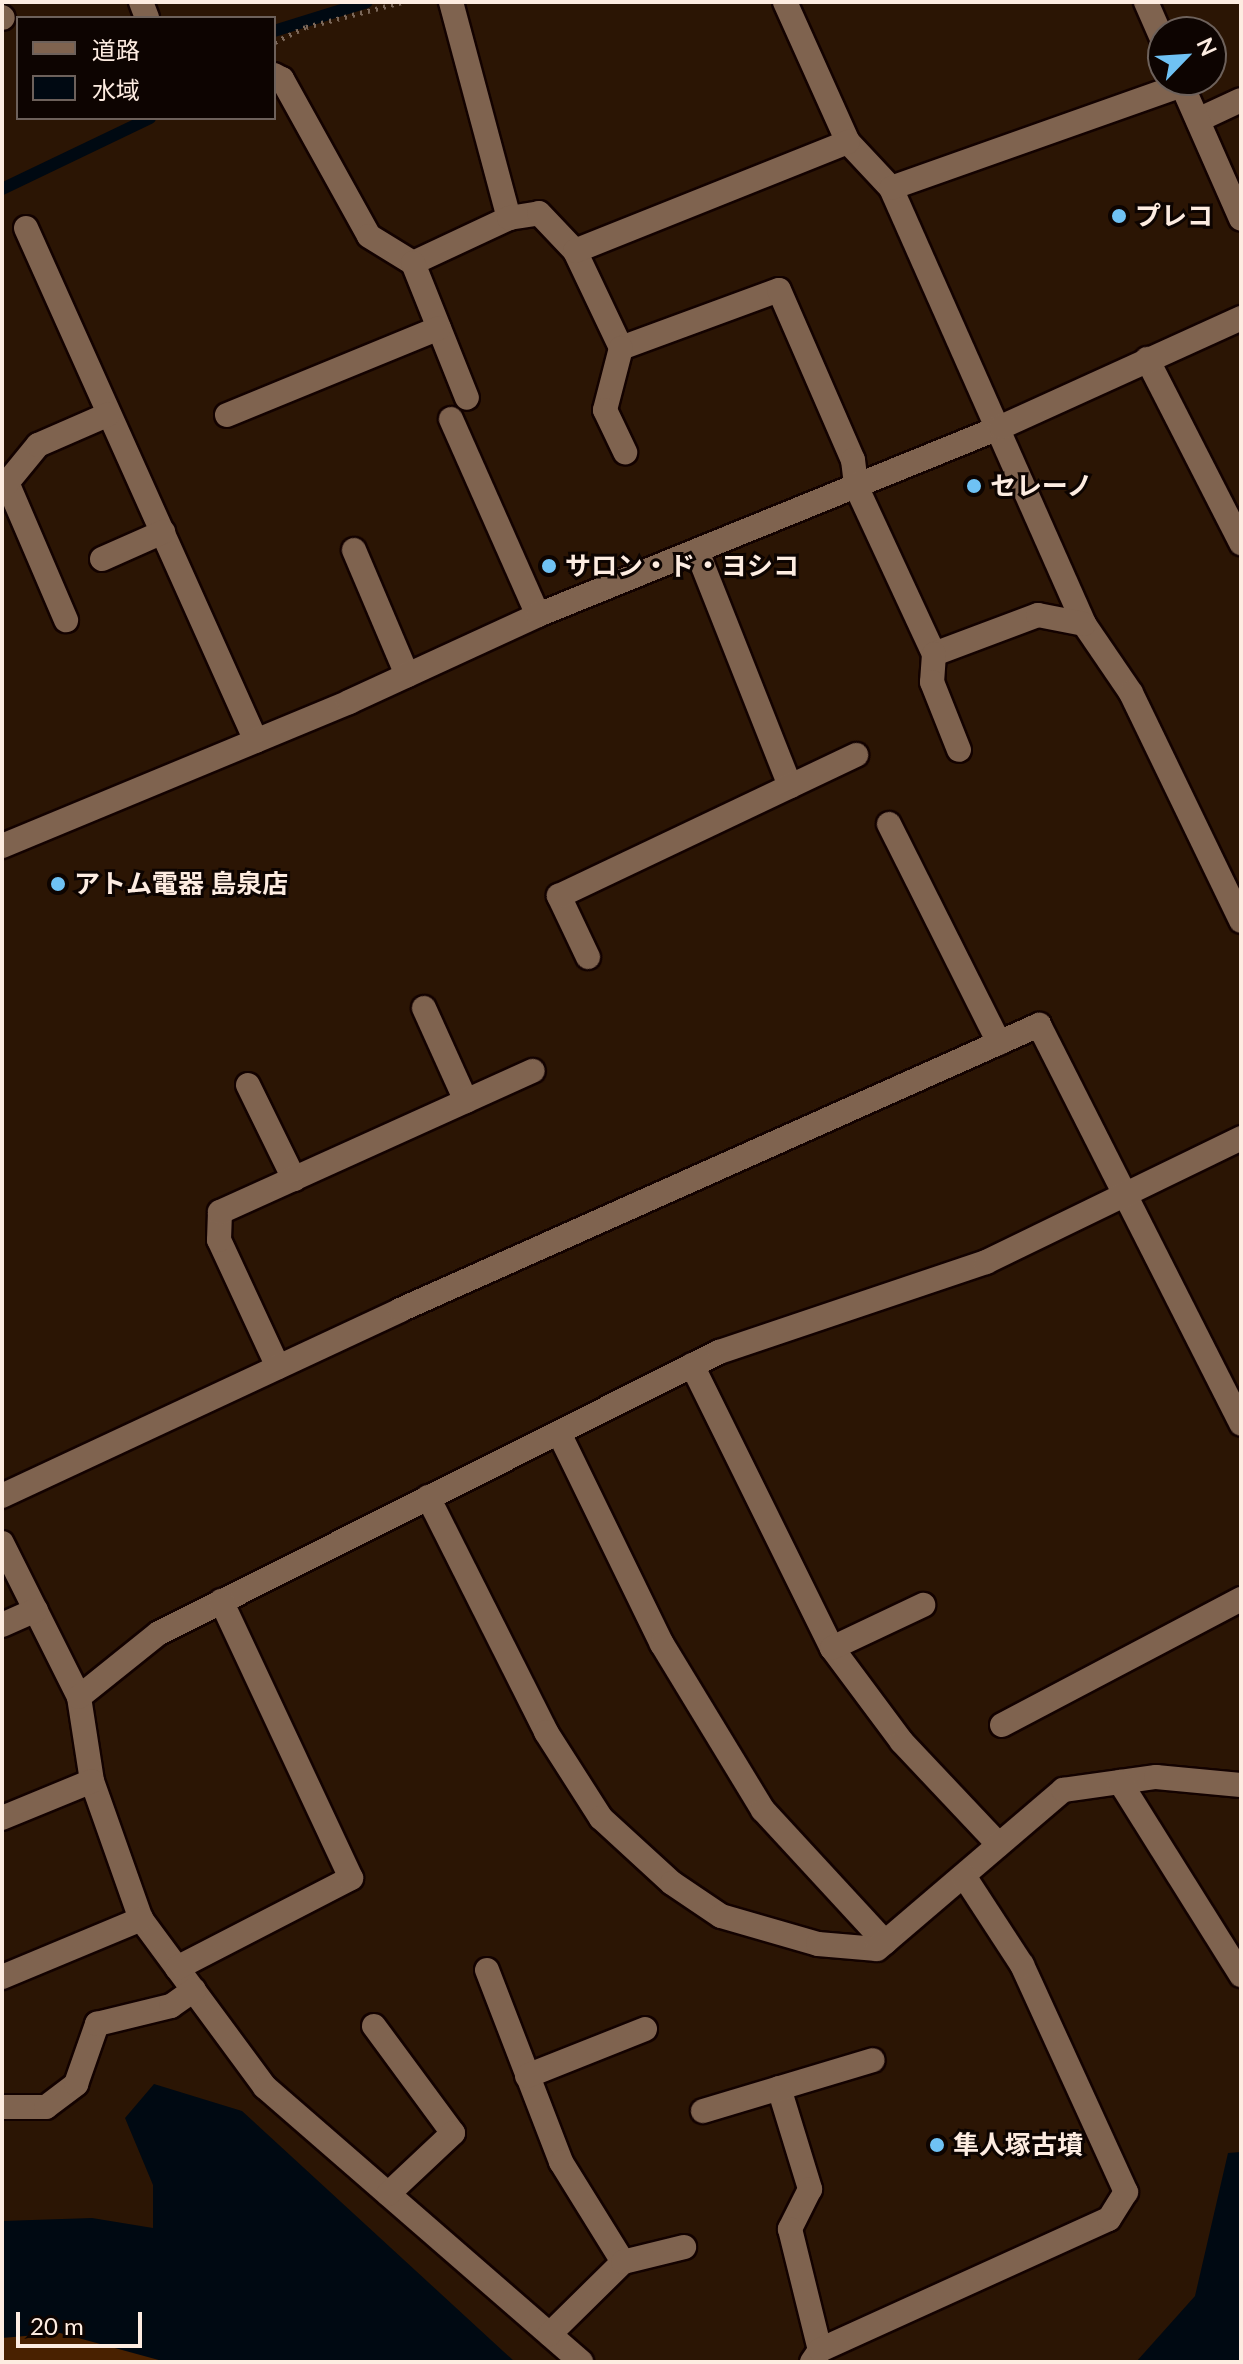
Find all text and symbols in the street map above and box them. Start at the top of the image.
legend [16,16,276,120]
north arrow [1147,16,1227,96]
text: N [1192,33,1223,60]
text: 道路 [92,35,140,64]
text: 水域 [92,75,140,104]
place label: プレコ [1135,200,1213,232]
marker: プレコ [1110,207,1128,225]
place label: セレーノ [990,470,1094,502]
marker: セレーノ [965,477,983,495]
place label: サロン・ド・ヨシコ [565,550,799,582]
marker: サロン・ド・ヨシコ [540,557,558,575]
place label: アトム電器 島泉店 [74,868,288,900]
marker: アトム電器 島泉店 [49,875,67,893]
place label: 隼人塚古墳 [953,2129,1083,2161]
marker: 隼人塚古墳 [928,2136,946,2154]
scale bar [20,2296,146,2346]
text: 20 m [30,2311,84,2340]

